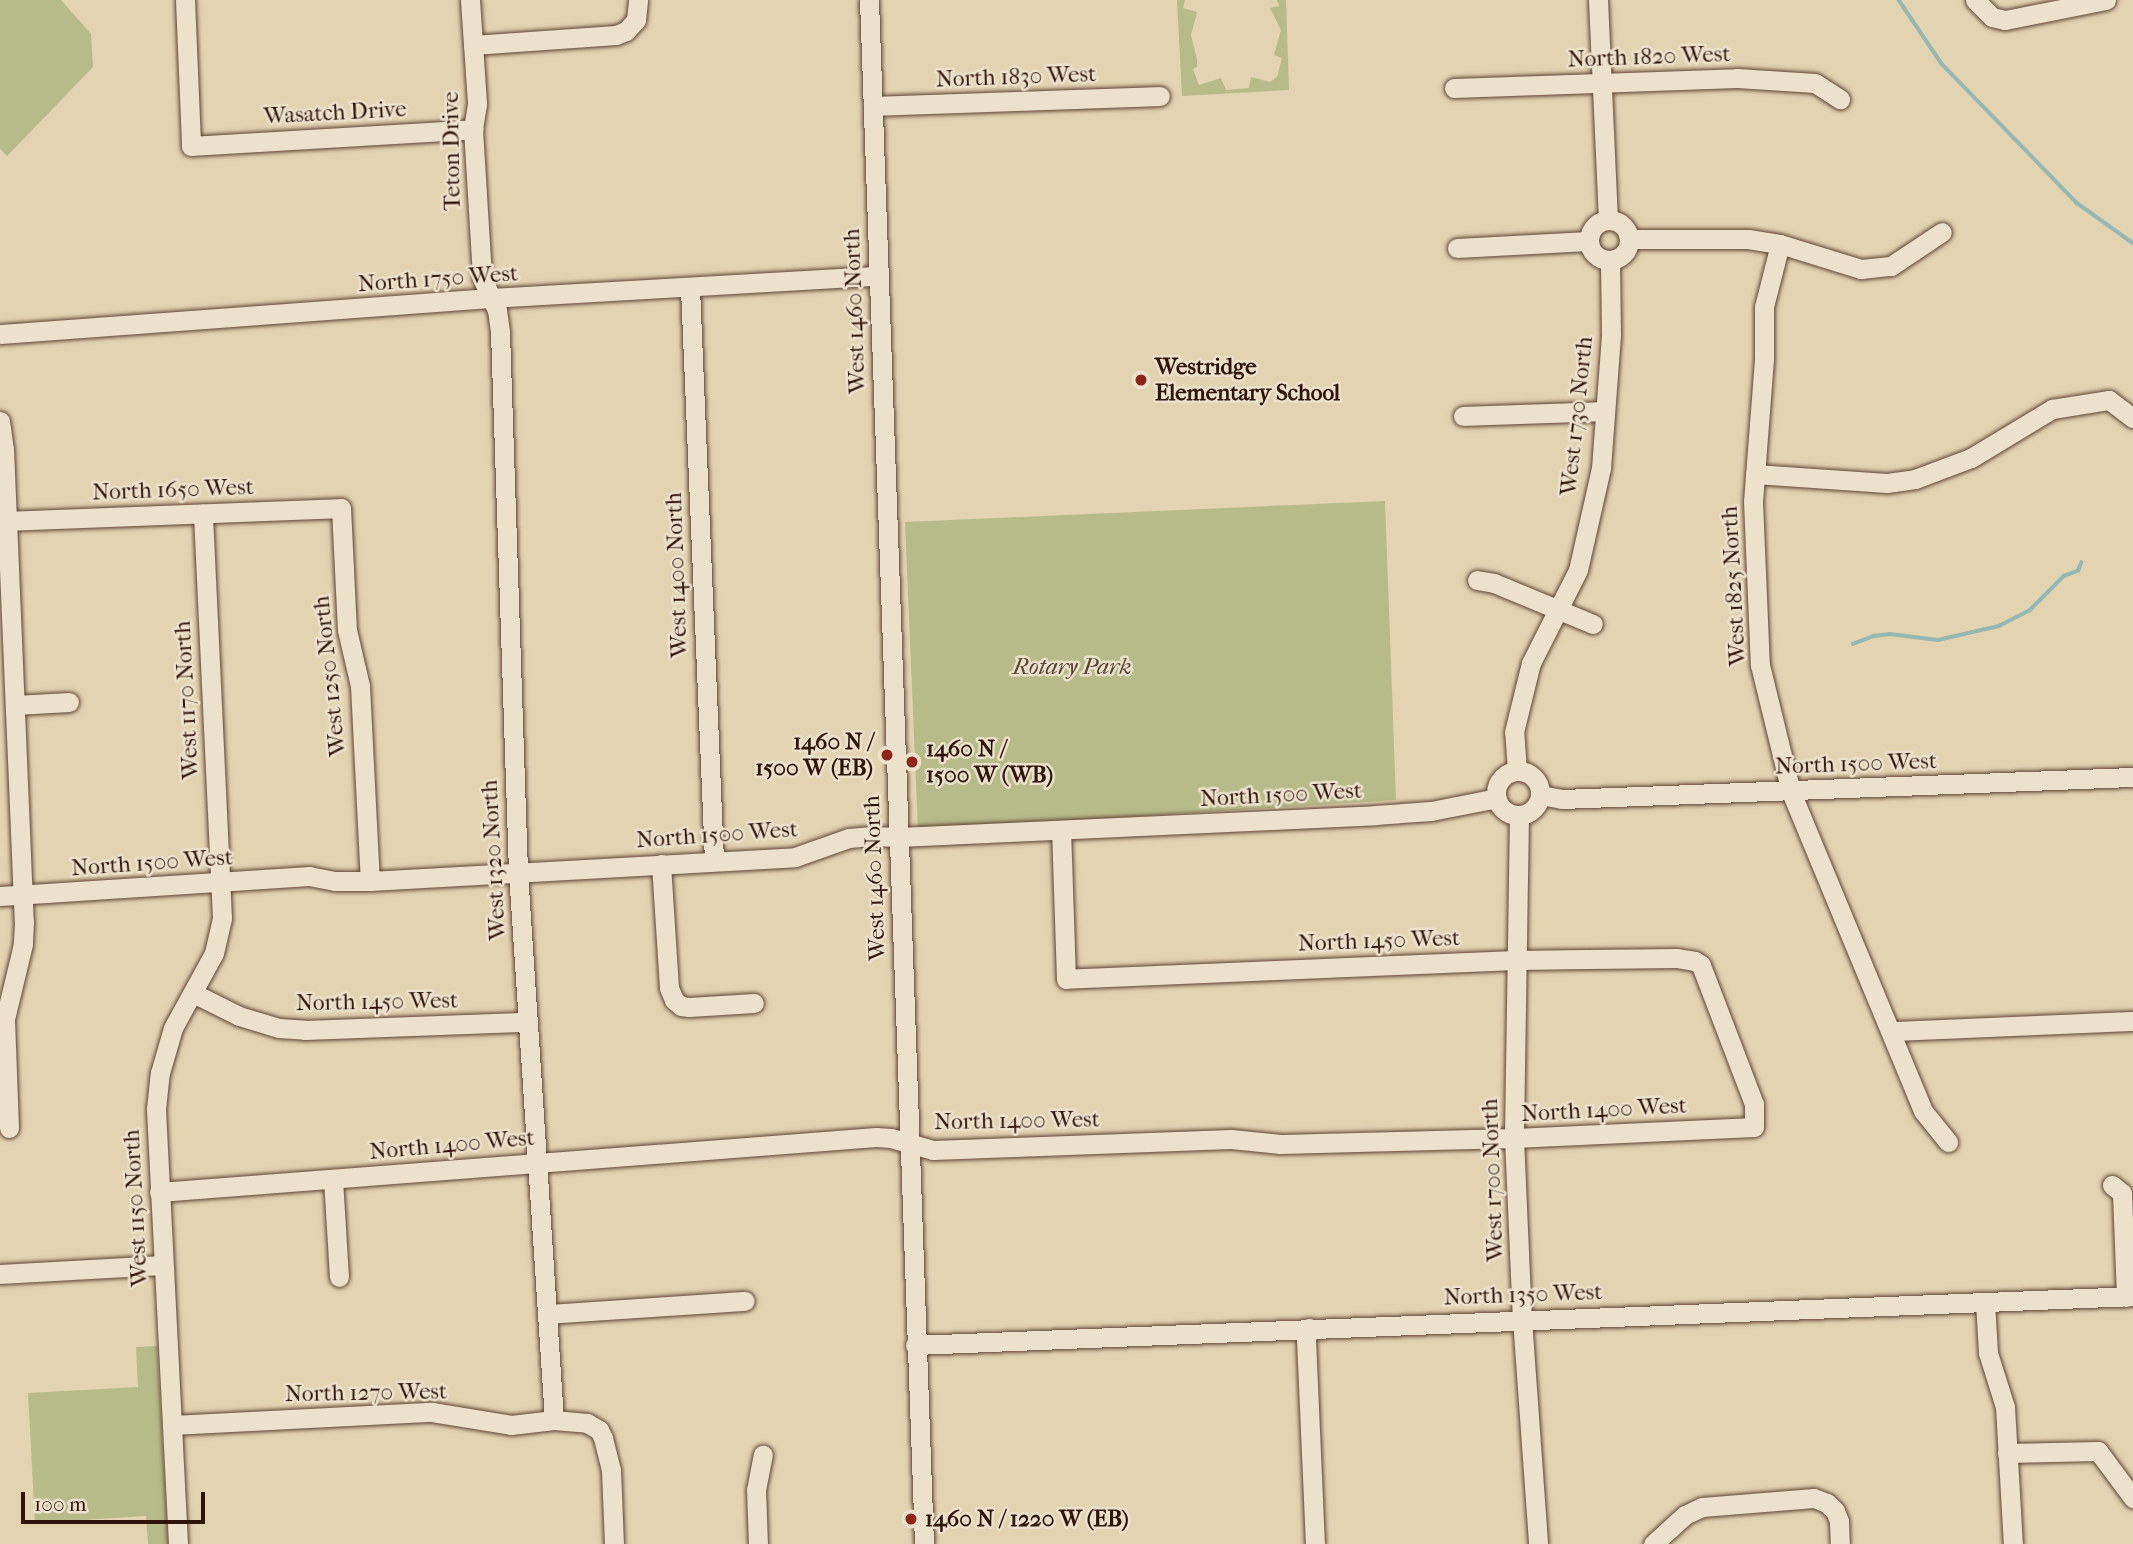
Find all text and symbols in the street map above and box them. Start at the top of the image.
street label: North 1820 West [1567,40,1731,74]
street label: North 1830 West [935,60,1097,94]
street label: Teton Drive [437,91,467,211]
street label: Wasatch Drive [263,95,407,131]
street label: West 1460 North [838,228,872,394]
street label: North 1750 West [357,260,519,298]
street label: West 1730 North [1555,335,1599,497]
place label: Westridge Elementary School [1155,353,1340,407]
marker: Westridge Elementary School [1133,372,1149,388]
street label: North 1650 West [92,473,254,507]
street label: West 1400 North [660,492,694,658]
street label: West 1825 North [1716,505,1752,667]
street label: West 1250 North [308,594,352,758]
street label: West 1170 North [169,620,205,780]
park label: Rotary Park [1013,653,1131,681]
place label: 1460 N / 1500 W (EB) [755,728,873,782]
place label: 1460 N / 1500 W (WB) [926,735,1053,789]
marker: 1460 N / 1500 W (EB) [879,747,895,763]
street label: North 1500 West [1775,747,1937,781]
marker: 1460 N / 1500 W (WB) [904,754,920,770]
street label: North 1500 West [1199,777,1363,813]
street label: West 1320 North [476,779,512,941]
street label: West 1460 North [858,795,892,961]
street label: North 1500 West [635,816,799,854]
street label: North 1500 West [70,844,234,882]
street label: North 1450 West [1297,924,1461,958]
street label: North 1450 West [296,987,458,1017]
street label: North 1400 West [1521,1092,1687,1128]
street label: West 1700 North [1476,1098,1510,1262]
street label: North 1400 West [934,1106,1100,1136]
street label: North 1400 West [368,1124,536,1166]
street label: West 1150 North [118,1129,154,1287]
street label: North 1350 West [1443,1278,1603,1312]
street label: North 1270 West [285,1378,447,1408]
scale bar [24,1478,208,1522]
text: 100 m [34,1492,87,1516]
place label: 1460 N / 1220 W (EB) [925,1505,1129,1533]
marker: 1460 N / 1220 W (EB) [903,1511,919,1527]

